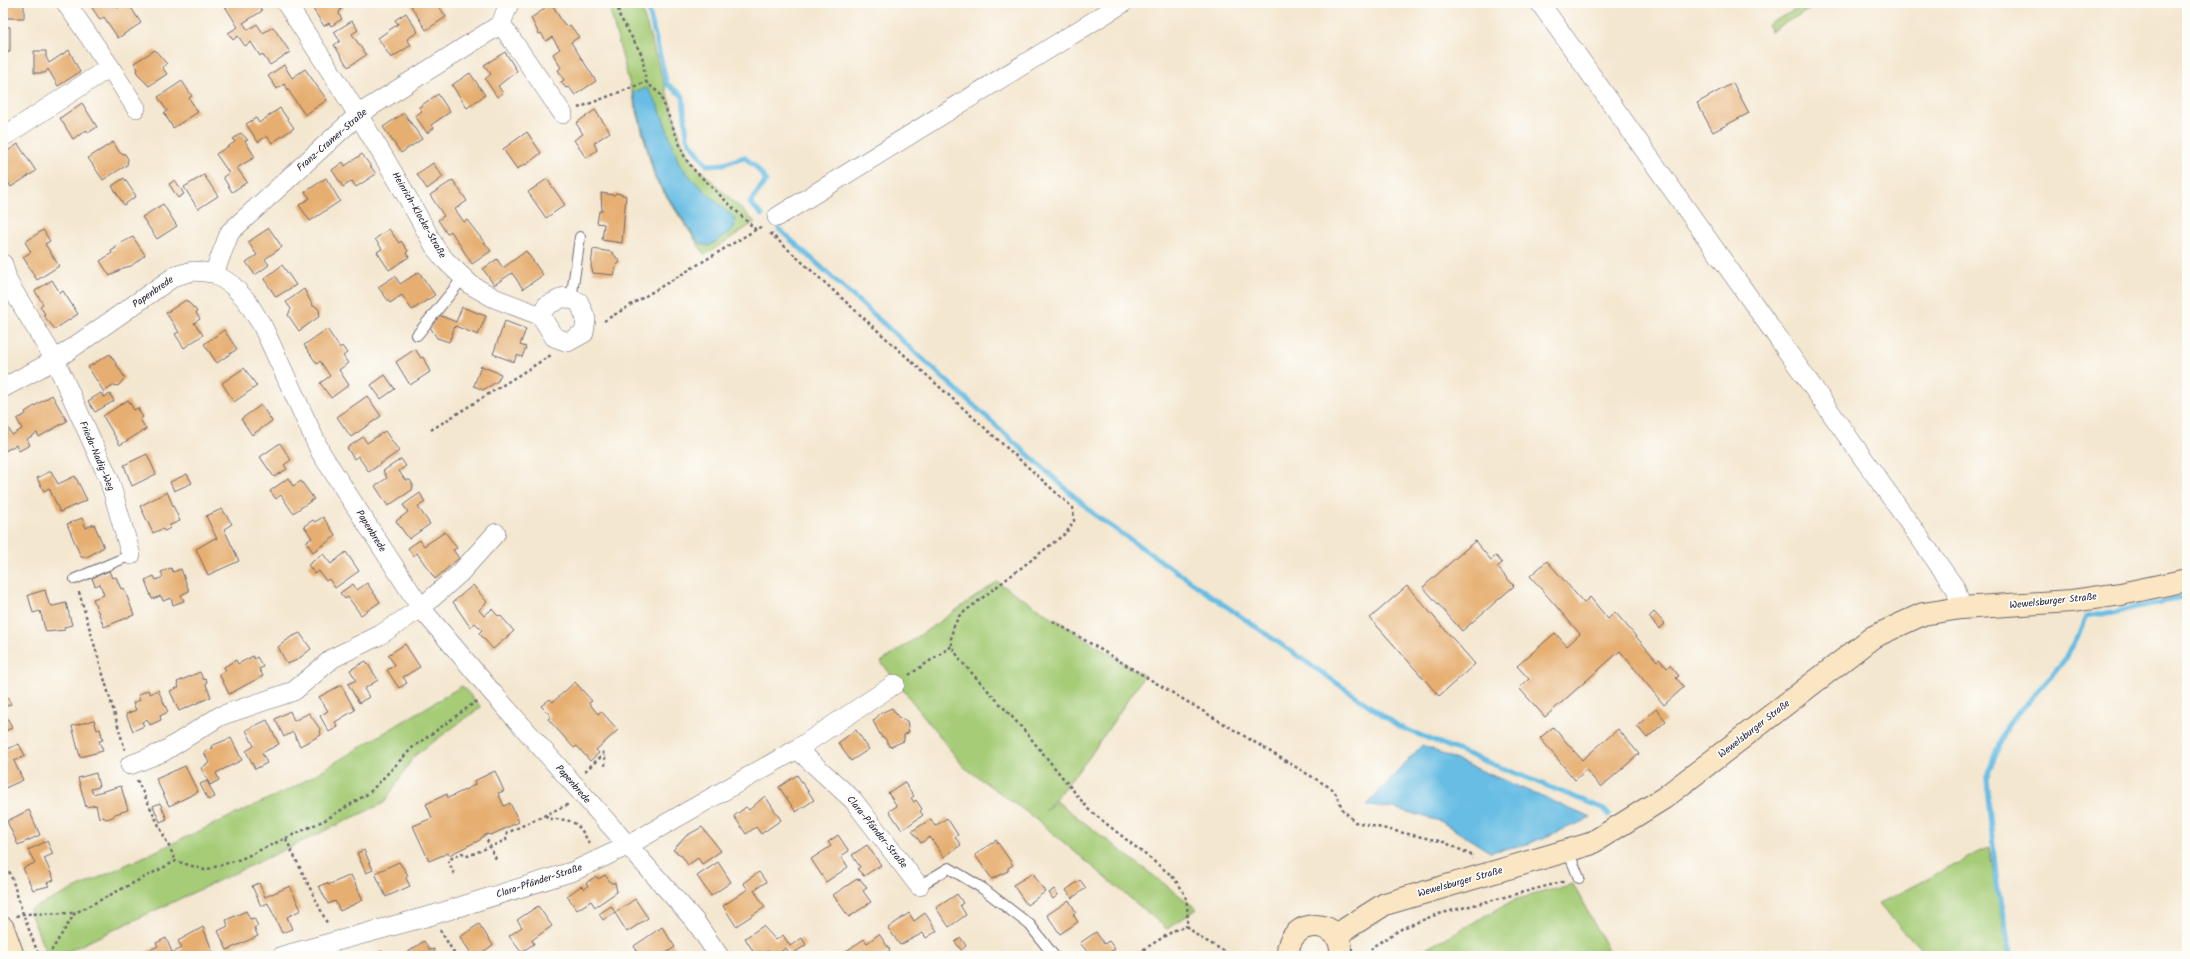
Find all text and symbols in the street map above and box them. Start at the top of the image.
street label: Franz-Cramer-Straße [293,104,371,175]
street label: Heinrich-Klocke-Straße [388,169,451,262]
street label: Papenbrede [129,272,177,312]
street label: Frieda-Nadig-Weg [75,418,119,494]
street label: Papenbrede [352,507,391,556]
street label: Wewelsburger Straße [2009,588,2098,614]
street label: Wewelsburger Straße [1715,695,1794,762]
street label: Papenbrede [551,761,595,807]
street label: Clara-Pfänder-Straße [842,792,912,872]
street label: Clara-Pfänder-Straße [494,859,585,902]
street label: Wewelsburger Straße [1416,862,1505,902]

